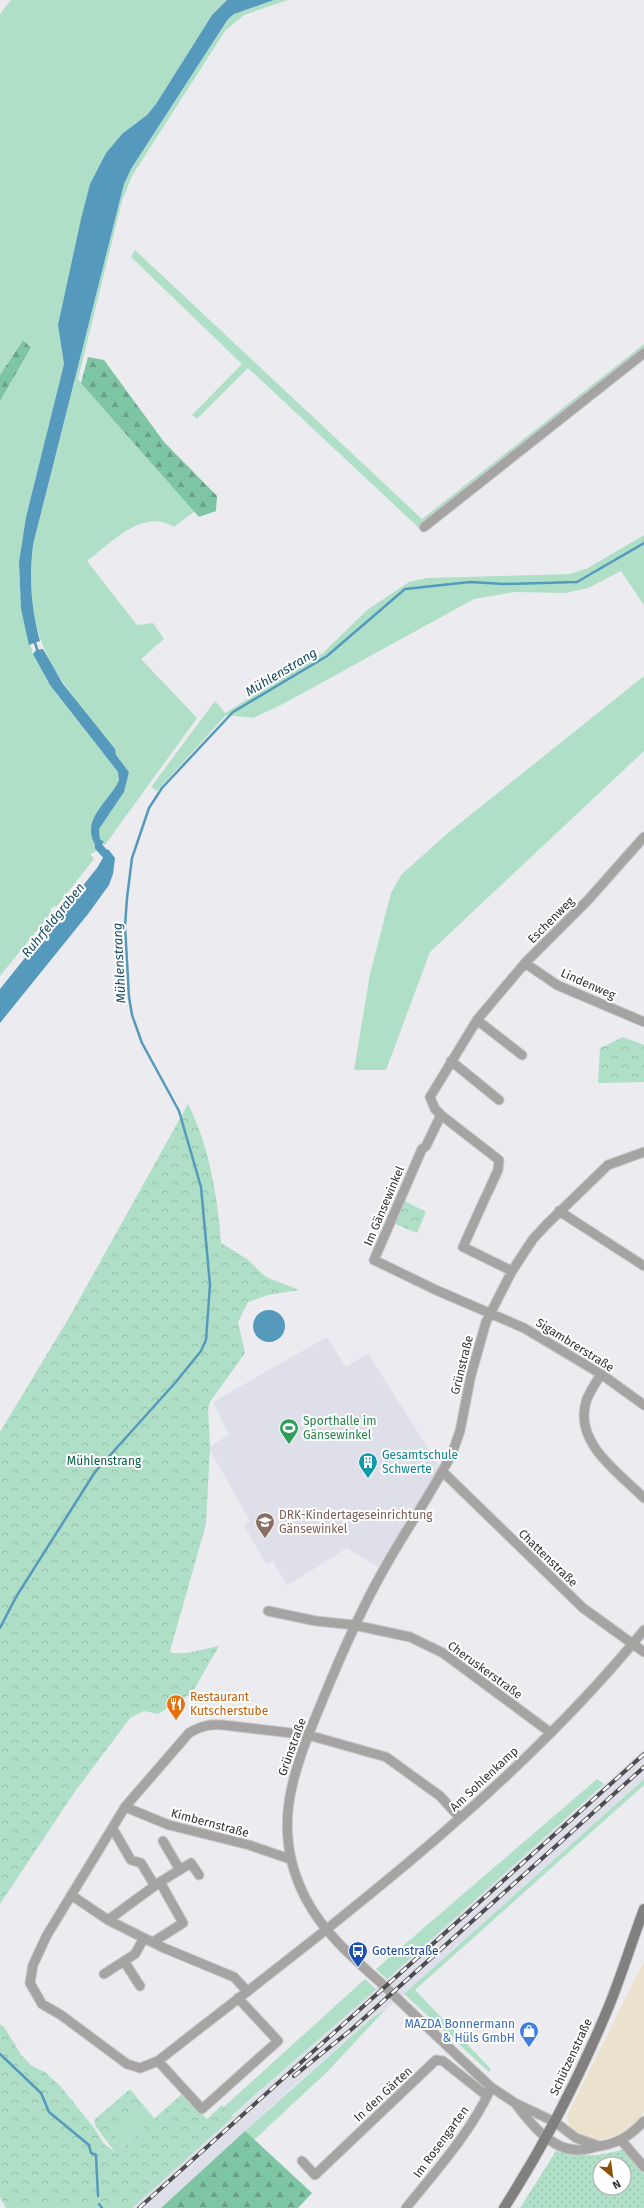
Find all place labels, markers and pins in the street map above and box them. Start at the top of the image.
place label: Sporthalle im Gänsewinkel [303,1414,376,1442]
sports icon: Sporthalle im Gänsewinkel [278,1417,300,1445]
place label: Gesamtschule Schwerte [382,1448,458,1476]
building icon: Gesamtschule Schwerte [357,1451,379,1479]
place label: DRK-Kindertageseinrichtung Gänsewinkel [279,1508,433,1536]
school or university icon: DRK-Kindertageseinrichtung Gänsewinkel [254,1511,276,1539]
place label: Restaurant Kutscherstube [190,1690,268,1718]
restaurant icon: Restaurant Kutscherstube [165,1693,187,1721]
bus stop icon: Gotenstraße [347,1940,369,1968]
place label: Gotenstraße [372,1944,439,1958]
place label: MAZDA Bonnermann & Hüls GmbH [404,2017,515,2045]
shop icon: MAZDA Bonnermann & Hüls GmbH [518,2020,540,2048]

